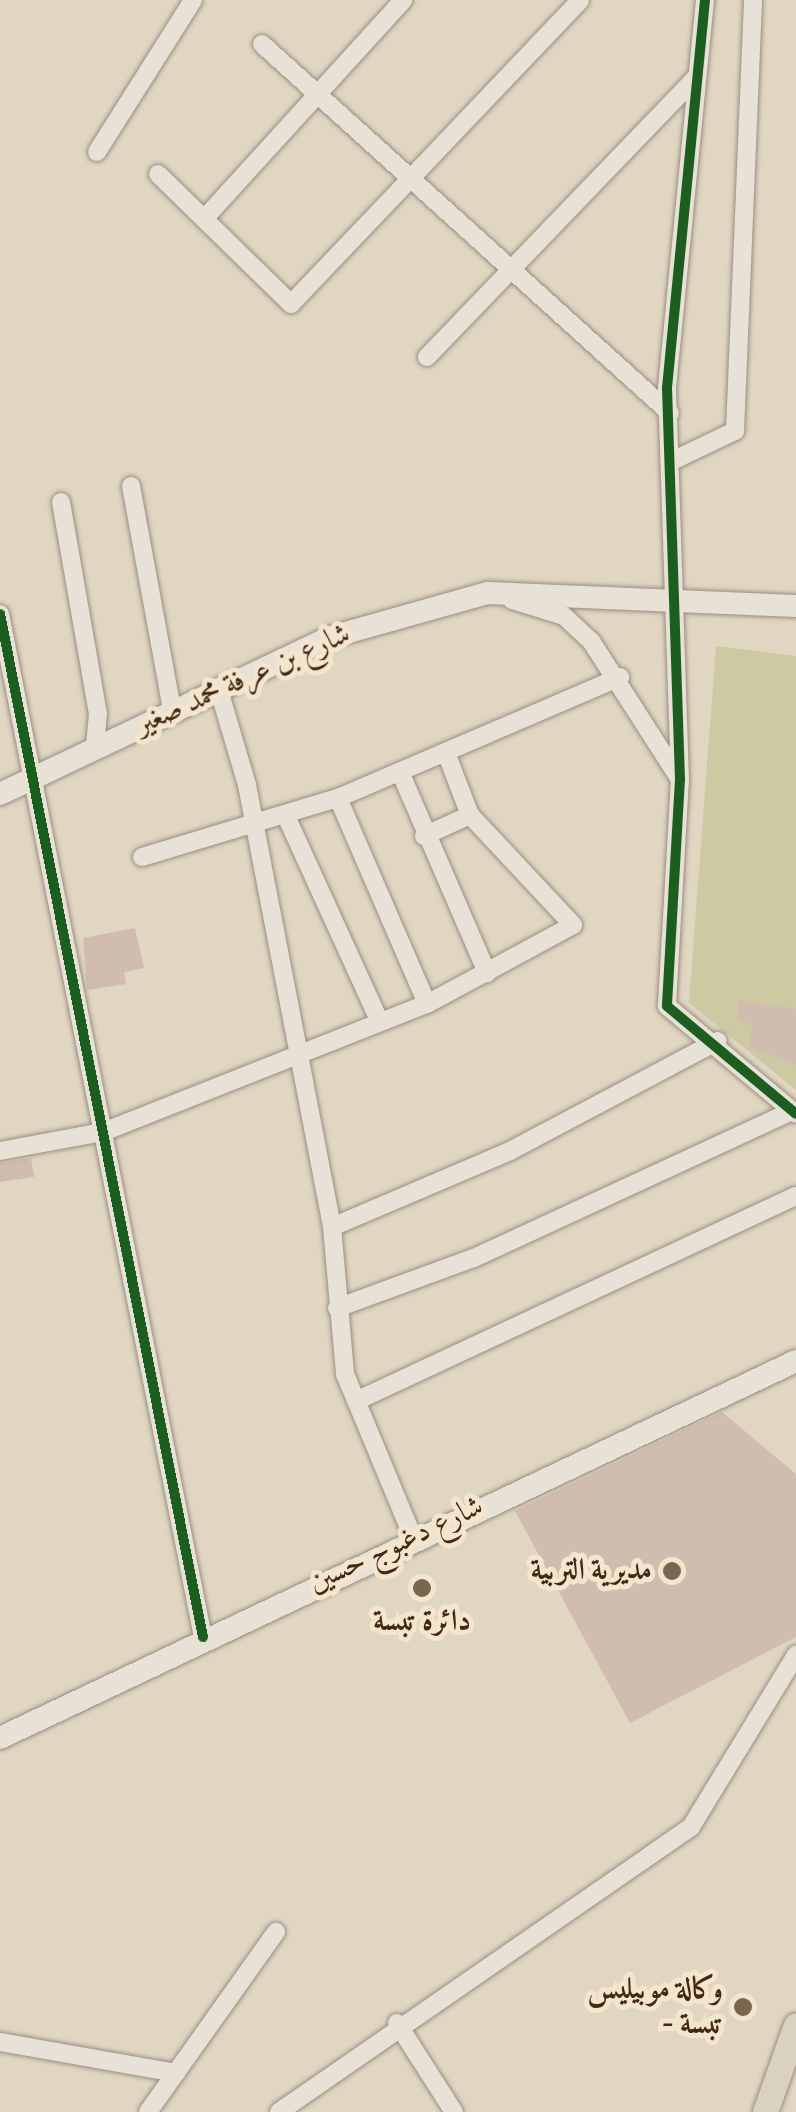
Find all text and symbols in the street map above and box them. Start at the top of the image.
street label: شارع بن عرفة محمد صغير [130,616,356,744]
street label: شارع دغبوج حسين [303,1489,489,1601]
place label: مديرية التربية [530,1553,652,1589]
marker: مديرية التربية [661,1560,683,1582]
marker: دائرة تبسة [411,1577,433,1599]
place label: دائرة تبسة [373,1604,471,1640]
place label: وكالة موبيليس - تبسة [587,1972,723,2042]
marker: وكالة موبيليس - تبسة [732,1996,754,2018]

